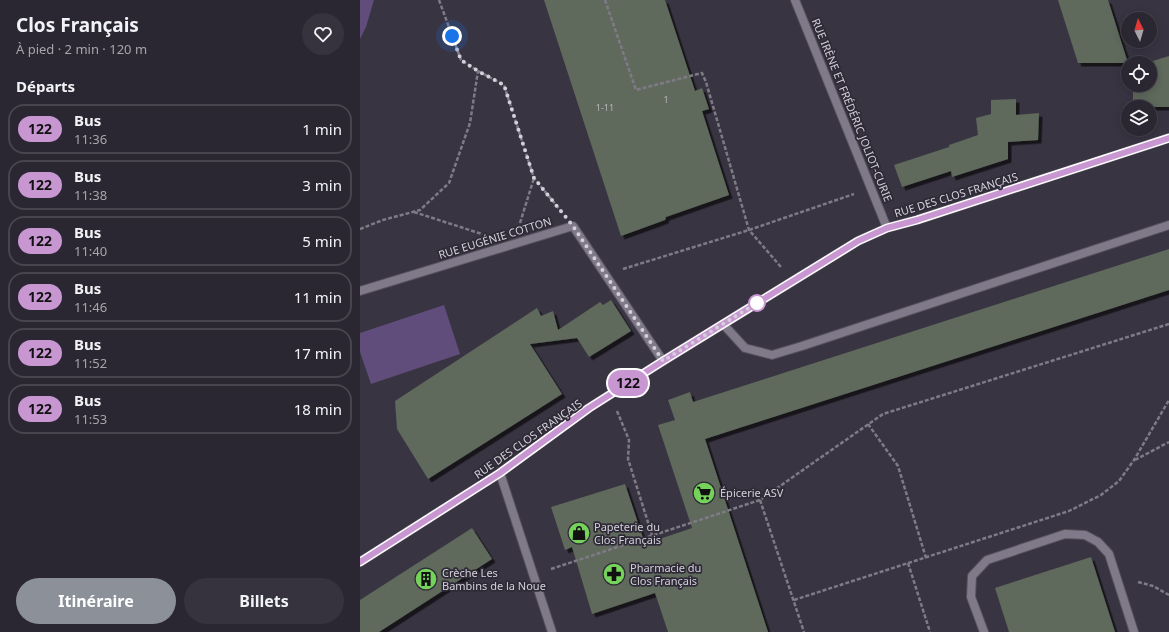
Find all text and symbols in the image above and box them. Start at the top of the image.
text: Clos Français [16,12,139,38]
north arrow [1121,12,1157,48]
map controls [1121,12,1157,136]
button: heart [302,13,344,55]
street label: RUE IRÈNE ET FRÉDÉRIC JOLIOT-CURIE [809,16,896,204]
your location [442,26,462,46]
text: À pied · 2 min · 120 m [16,40,147,58]
button: locate [1121,56,1157,92]
text: Départs [16,76,75,96]
house number: 1 [663,93,669,106]
button: layers [1121,100,1157,136]
house number: 1-11 [596,101,614,114]
text: Bus [74,110,101,130]
text: 122 [28,119,52,138]
text: 1 min [302,119,342,139]
text: 11:36 [74,130,107,148]
text: Bus [74,166,101,186]
street label: RUE DES CLOS FRANÇAIS [892,169,1020,220]
text: 122 [28,175,52,194]
text: 3 min [302,175,342,195]
text: 11:38 [74,186,107,204]
street label: RUE EUGÉNIE COTTON [437,213,553,262]
text: Bus [74,222,101,242]
text: 122 [28,231,52,250]
text: 5 min [302,231,342,251]
text: 11:40 [74,242,107,260]
text: Bus [74,278,101,298]
text: 122 [28,287,52,306]
text: 11 min [294,287,342,307]
unlabelled marker [748,294,766,312]
text: 11:46 [74,298,107,316]
text: Bus [74,334,101,354]
text: 122 [28,343,52,362]
text: 17 min [294,343,342,363]
text: 11:52 [74,354,107,372]
line badge: 122 [605,370,651,396]
text: 122 [616,373,640,392]
text: Bus [74,390,101,410]
street label: RUE DES CLOS FRANÇAIS [471,396,585,482]
text: 122 [28,399,52,418]
text: 18 min [294,399,342,419]
text: 11:53 [74,410,107,428]
supermarket icon: Épicerie ASV [691,480,717,506]
place label: Épicerie ASV [720,485,784,500]
place label: Papeterie du Clos Français [594,519,661,547]
shop icon: Papeterie du Clos Français [566,520,592,546]
place label: Pharmacie du Clos Français [630,560,701,588]
pharmacy icon: Pharmacie du Clos Français [601,561,627,587]
place label: Crèche Les Bambins de la Noue [442,565,546,593]
building icon: Crèche Les Bambins de la Noue [413,566,439,592]
button: Itinéraire [16,578,176,624]
button: Billets [184,578,344,624]

